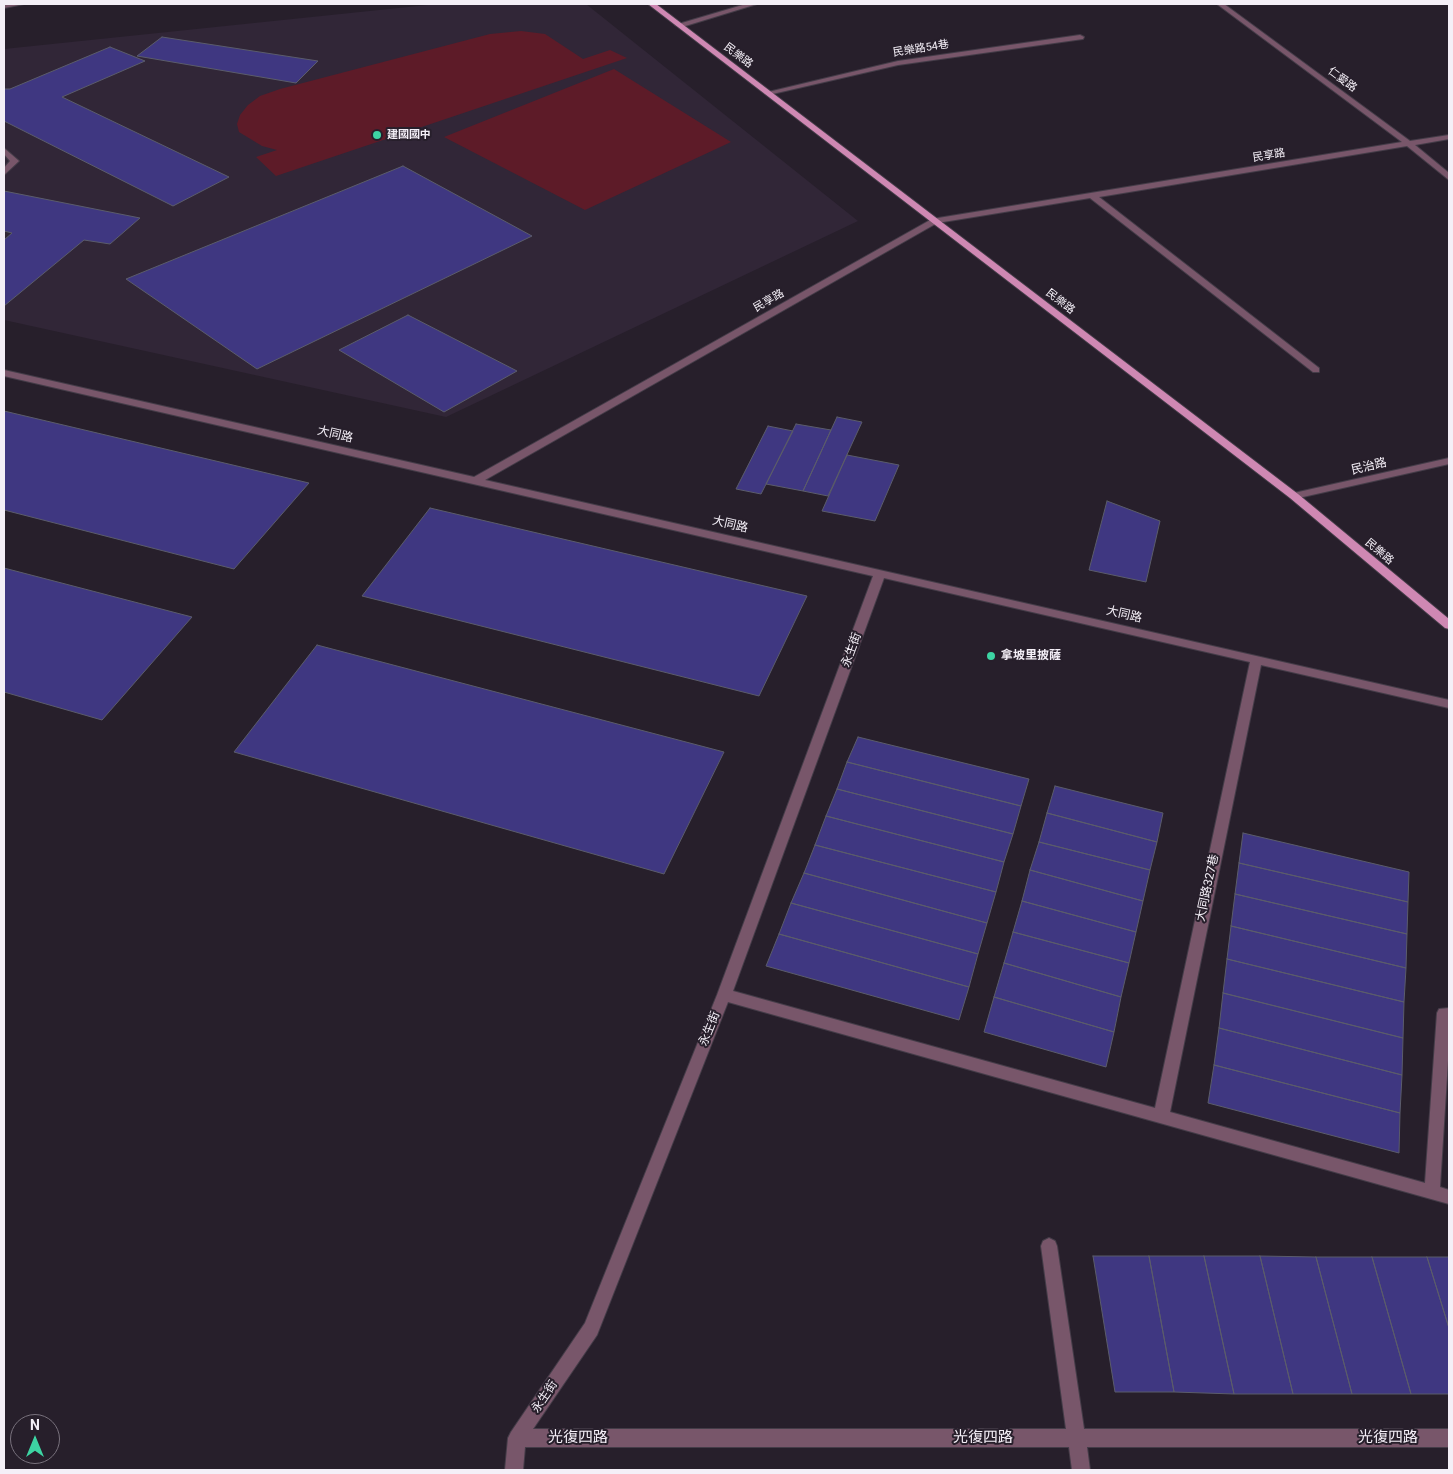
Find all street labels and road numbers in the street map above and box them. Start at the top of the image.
street label: 民樂路54巷 [892,38,950,60]
street label: 民樂路 [721,41,755,71]
street label: 仁愛路 [1325,65,1359,95]
street label: 民享路 [1252,147,1286,165]
street label: 民享路 [751,287,787,315]
street label: 民樂路 [1043,287,1077,317]
street label: 大同路 [316,424,354,446]
street label: 民治路 [1350,456,1388,478]
street label: 大同路 [711,514,749,536]
street label: 民樂路 [1362,536,1396,568]
street label: 大同路 [1105,604,1143,626]
street label: 永生街 [839,631,865,669]
street label: 大同路327巷 [1194,853,1222,923]
street label: 永生街 [697,1010,723,1048]
street label: 永生街 [529,1378,561,1416]
street label: 光復四路 [548,1429,608,1447]
street label: 光復四路 [953,1429,1013,1447]
street label: 光復四路 [1358,1429,1418,1447]

